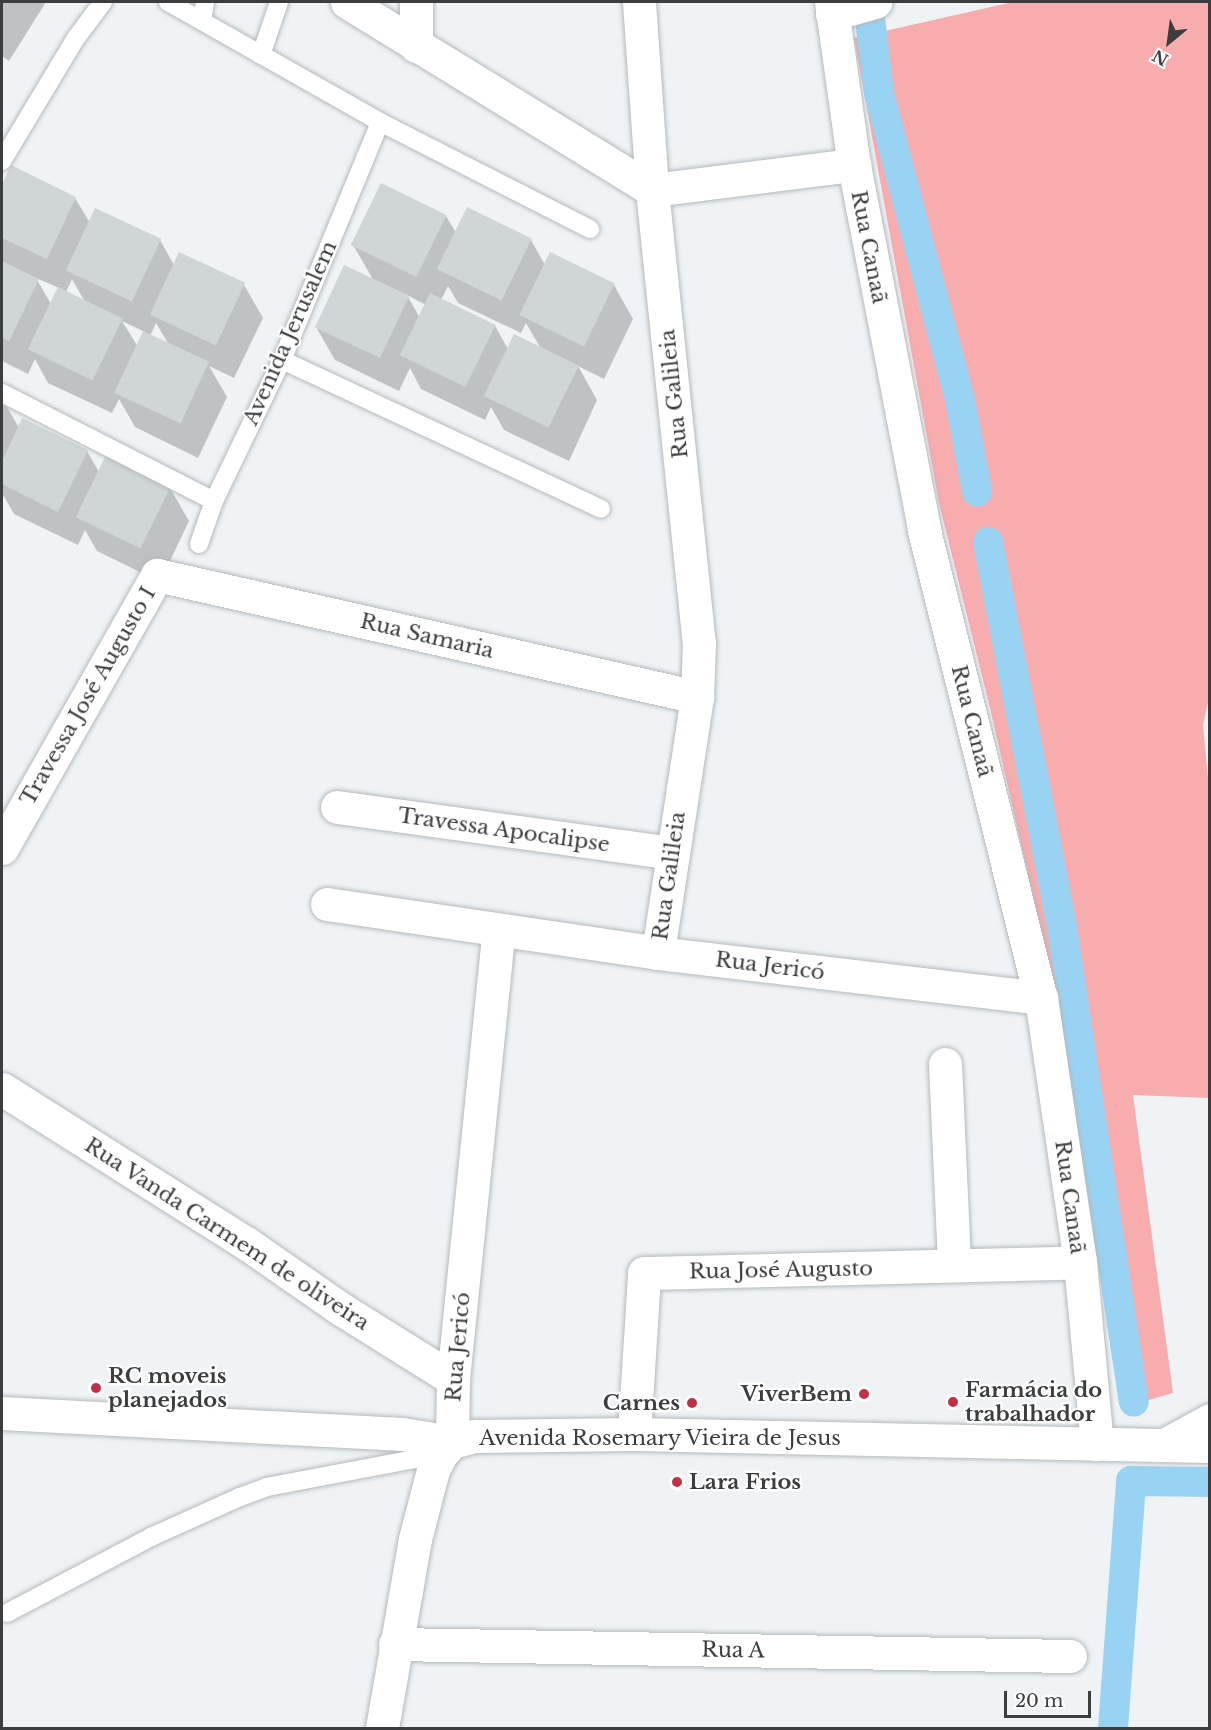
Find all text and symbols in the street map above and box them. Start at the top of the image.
north arrow [1139,12,1199,72]
text: N [1149,45,1172,70]
street label: Rua Canaã [846,188,892,306]
street label: Avenida Jerusalem [238,237,342,429]
street label: Rua Galileia [655,328,693,460]
street label: Travessa José Augusto I [15,582,161,810]
street label: Rua Samaria [358,608,496,664]
street label: Rua Canaã [946,662,998,780]
street label: Travessa Apocalipse [396,803,612,857]
street label: Rua Galileia [647,810,691,942]
street label: Rua Jericó [714,947,826,985]
street label: Rua Vanda Carmem de oliveira [80,1132,374,1336]
street label: Rua Canaã [1050,1139,1090,1255]
street label: Rua José Augusto [688,1256,874,1284]
street label: Rua Jericó [441,1291,475,1403]
place label: RC moveis planejados [108,1363,227,1413]
place label: Farmácia do trabalhador [965,1377,1102,1427]
marker: RC moveis planejados [89,1381,103,1395]
place label: ViverBem [741,1381,852,1407]
marker: ViverBem [857,1387,871,1401]
place label: Carnes [603,1390,680,1416]
marker: Farmácia do trabalhador [946,1395,960,1409]
marker: Carnes [685,1396,699,1410]
street label: Avenida Rosemary Vieira de Jesus [478,1425,842,1451]
place label: Lara Frios [689,1469,801,1495]
marker: Lara Frios [670,1475,684,1489]
street label: Rua A [701,1637,765,1663]
scale bar [1007,1679,1094,1717]
text: 20 m [1015,1690,1063,1712]

